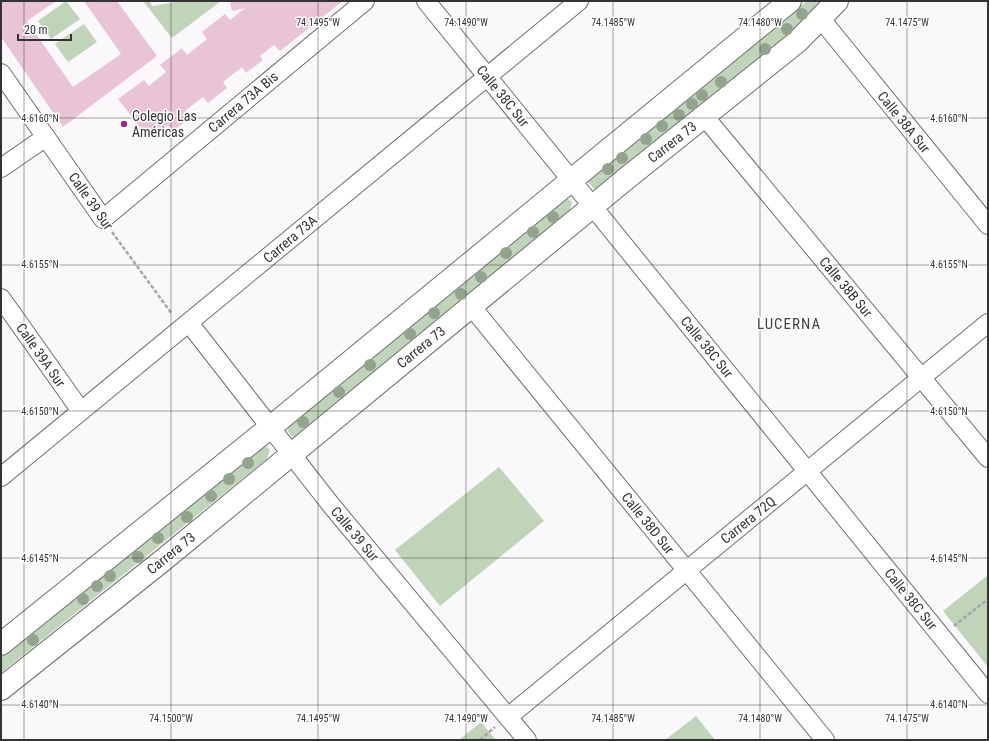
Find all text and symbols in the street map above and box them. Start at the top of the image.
scale bar [18,16,71,42]
text: 74.1495°W [296,17,340,28]
text: 74.1490°W [444,17,488,28]
text: 74.1485°W [591,17,635,28]
text: 74.1480°W [738,17,782,28]
text: 74.1475°W [885,17,929,28]
text: 20 m [24,23,48,37]
street label: Calle 38C Sur [473,62,533,130]
street label: Carrera 73A Bis [205,68,281,136]
street label: Calle 38A Sur [874,88,934,156]
place label: Colegio Las Américas [132,108,197,140]
text: 4.6160°N [21,113,59,124]
text: 4.6160°N [930,113,968,124]
street label: Carrera 73 [644,118,700,166]
marker: Colegio Las Américas [119,119,129,129]
street label: Calle 39 Sur [65,169,117,233]
street label: Carrera 73A [260,212,320,266]
street label: Calle 38B Sur [816,254,876,320]
text: 4.6155°N [21,259,59,270]
text: 4.6155°N [930,259,968,270]
street label: Calle 38C Sur [677,313,737,381]
district label: LUCERNA [757,315,821,333]
street label: Calle 39A Sur [13,320,69,390]
street label: Carrera 73 [394,323,448,371]
text: 4.6150°N [21,406,59,417]
text: 4.6150°N [930,406,968,417]
street label: Calle 38D Sur [618,489,678,557]
street label: Carrera 72Q [717,493,779,547]
street label: Calle 39 Sur [328,504,382,564]
street label: Carrera 73 [144,529,198,577]
text: 4.6145°N [21,553,59,564]
text: 4.6145°N [930,553,968,564]
street label: Calle 38C Sur [881,565,941,633]
text: 4.6140°N [21,699,59,710]
text: 4.6140°N [930,699,968,710]
text: 74.1500°W [149,713,193,724]
text: 74.1495°W [296,713,340,724]
text: 74.1490°W [444,713,488,724]
text: 74.1485°W [591,713,635,724]
text: 74.1480°W [738,713,782,724]
text: 74.1475°W [885,713,929,724]

